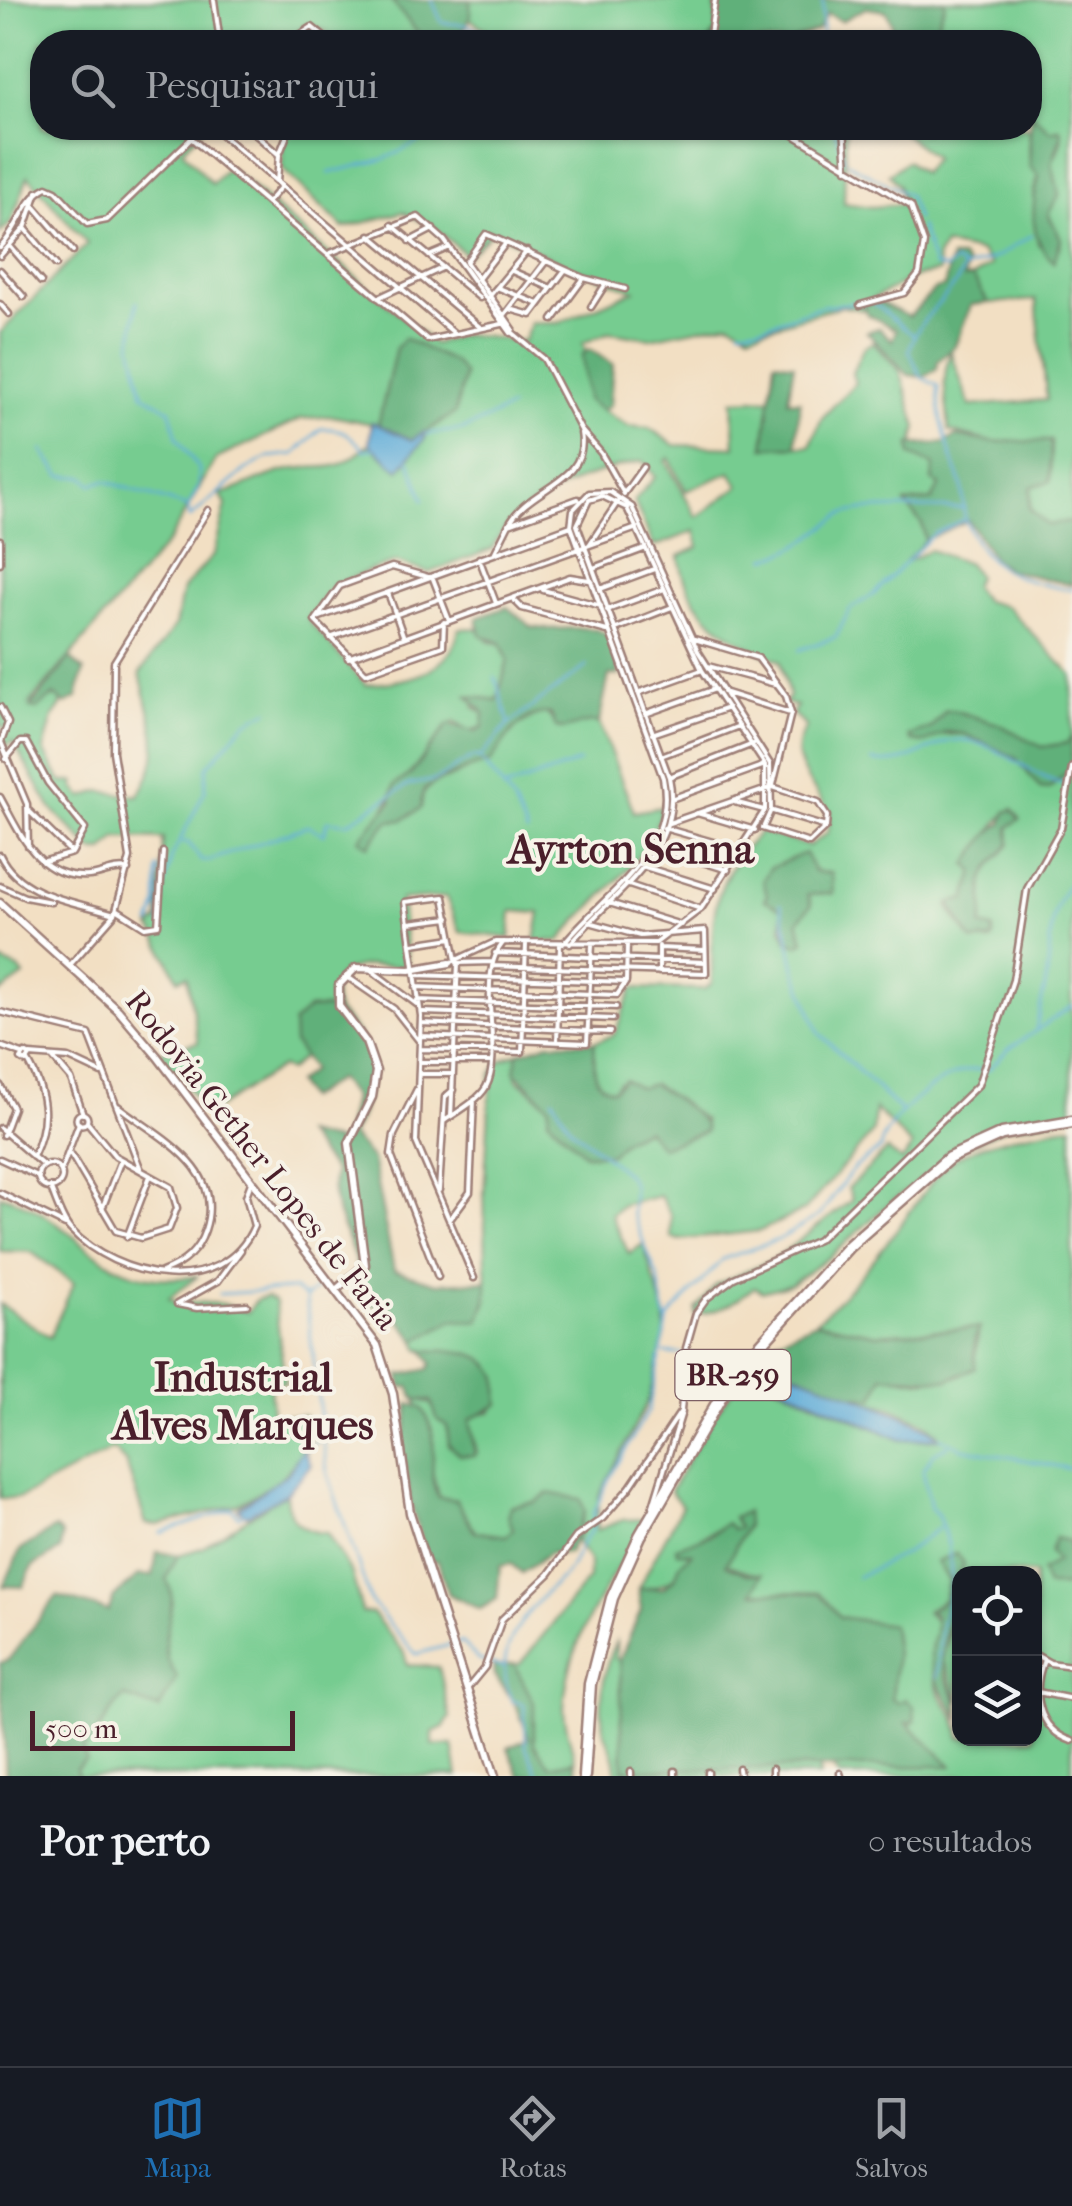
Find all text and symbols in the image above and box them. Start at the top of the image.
search box [30,30,1042,140]
icon: search [65,58,120,113]
text: Pesquisar aqui [145,63,378,108]
district label: Ayrton Senna [505,825,756,874]
street label: Rodovia Gether Lopes de Faria [118,983,407,1338]
road number: BR-259 [676,1350,790,1400]
district label: Industrial Alves Marques [109,1353,374,1450]
map controls [952,1566,1042,1746]
button: locate [952,1566,1042,1656]
button: layers [952,1656,1042,1746]
scale bar [30,1706,295,1750]
text: 500 m [45,1712,117,1745]
text: Por perto [40,1817,210,1866]
text: 0 resultados [868,1823,1032,1860]
tab: Mapa [144,2091,211,2184]
tab: Rotas [499,2091,567,2184]
tab: Salvos [855,2091,928,2184]

